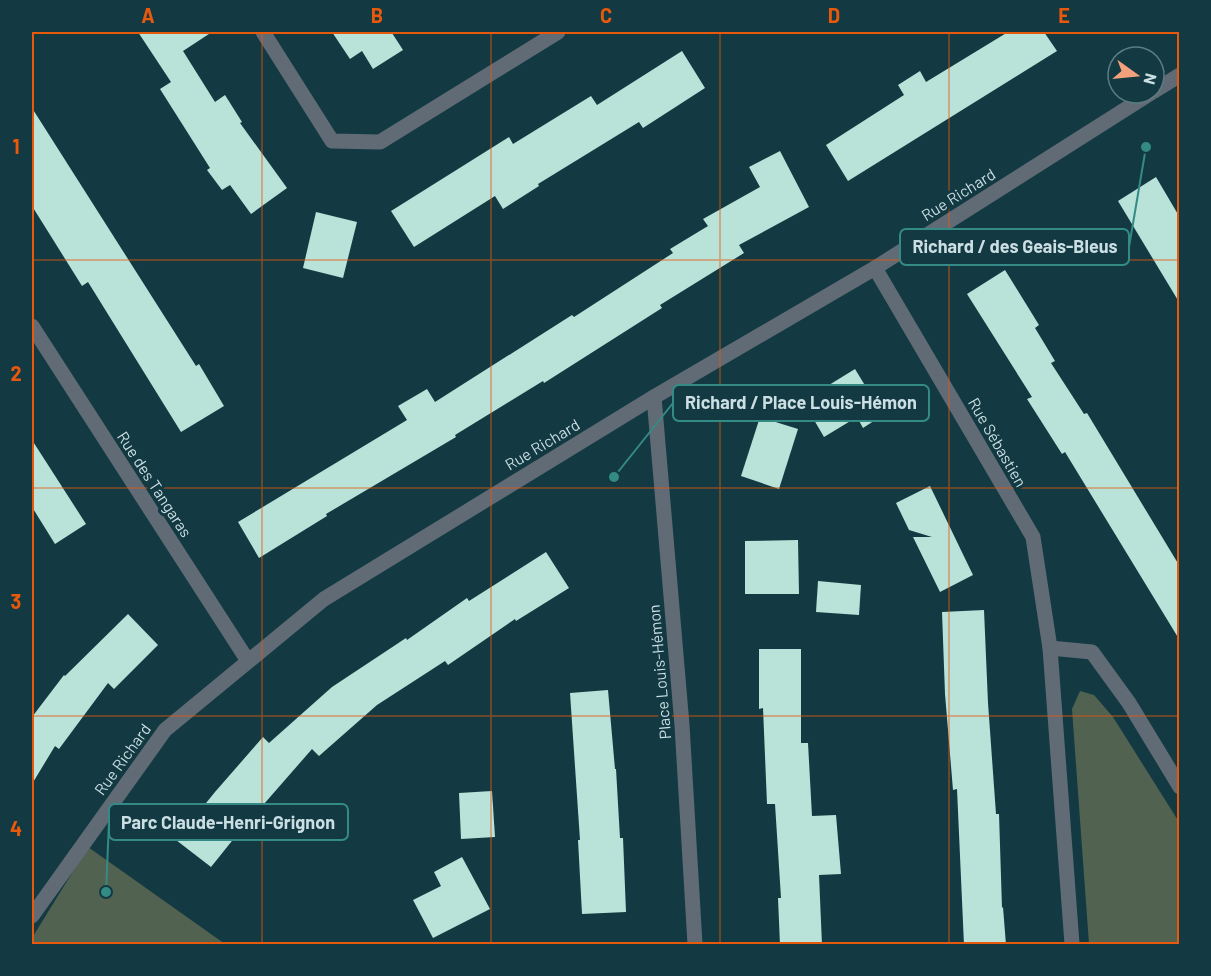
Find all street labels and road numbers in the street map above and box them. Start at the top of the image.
street label: Rue Richard [918,164,998,224]
street label: Rue Sébastien [965,394,1031,490]
street label: Rue Richard [501,414,583,474]
street label: Rue des Tangaras [114,428,196,540]
street label: Place Louis-Hémon [644,604,674,740]
street label: Rue Richard [90,720,154,798]

